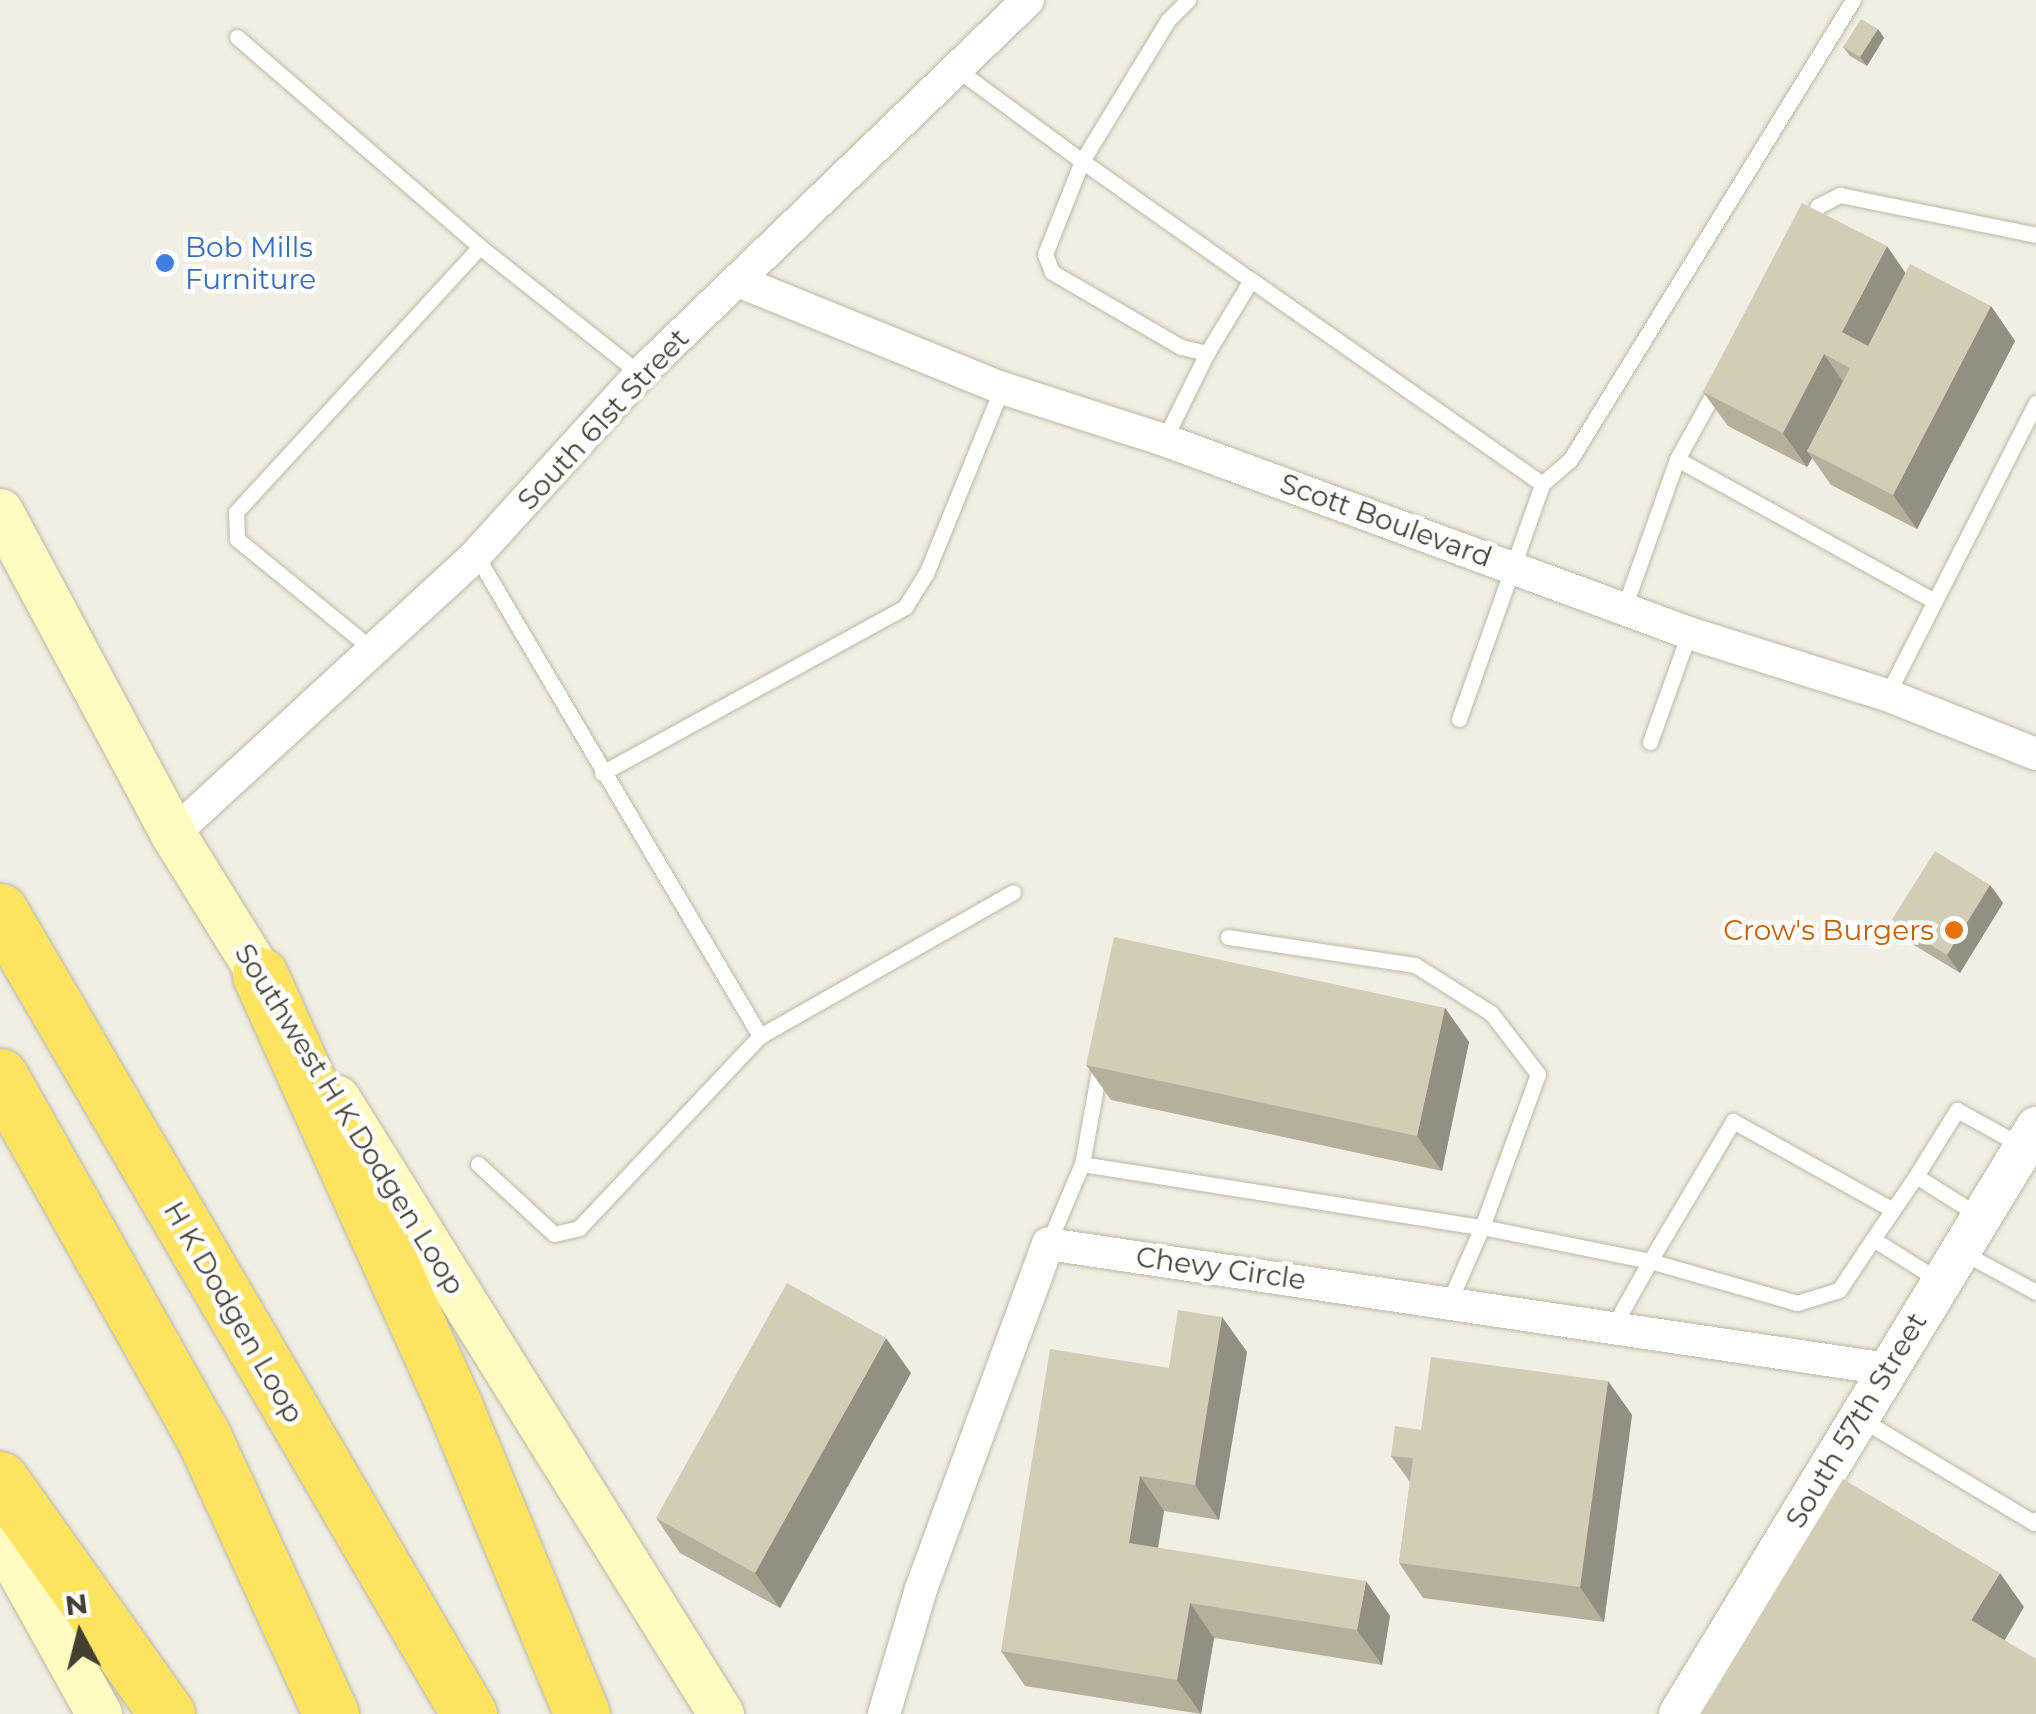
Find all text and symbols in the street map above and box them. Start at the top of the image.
place label: Bob Mills Furniture [185,230,316,296]
marker: Bob Mills Furniture [154,252,176,274]
street label: South 61st Street [510,321,696,517]
street label: Scott Boulevard [1276,466,1496,574]
place label: Crow's Burgers [1723,913,1934,947]
marker: Crow's Burgers [1943,919,1965,941]
street label: Southwest H K Dodgen Loop [228,938,472,1300]
street label: H K Dodgen Loop [157,1195,311,1429]
street label: Chevy Circle [1134,1239,1308,1297]
street label: South 57th Street [1778,1306,1934,1534]
north arrow [30,1584,130,1684]
text: N [63,1586,90,1622]

